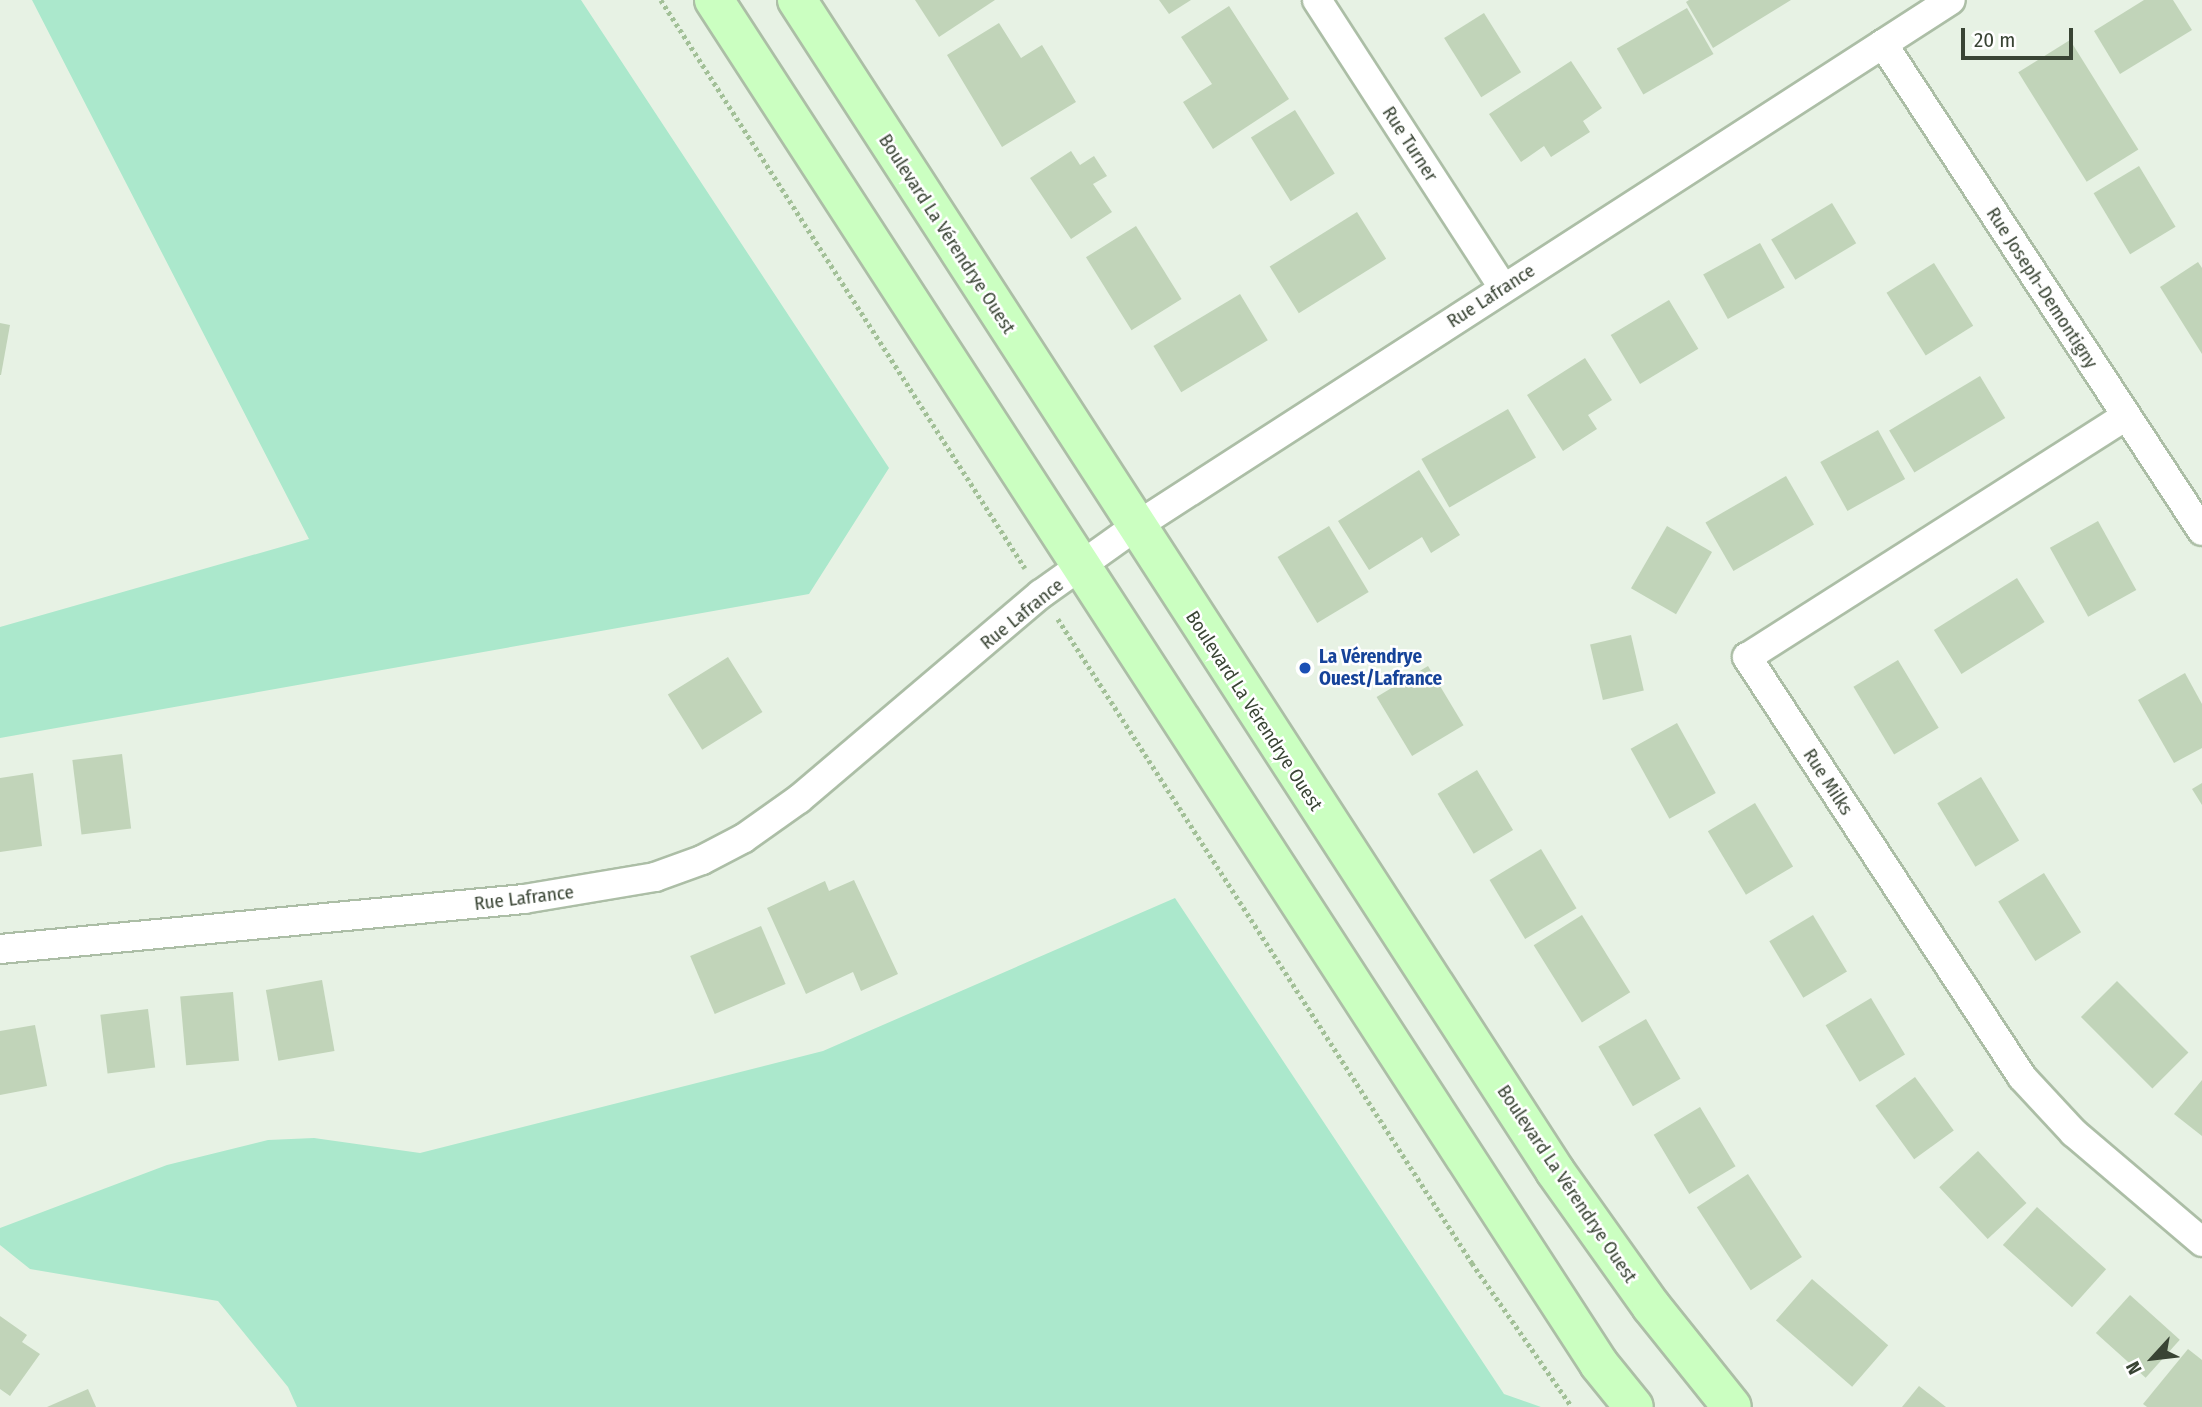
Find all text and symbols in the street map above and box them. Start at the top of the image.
scale bar [1964,14,2076,58]
text: 20 m [1974,27,2015,53]
street label: Rue Turner [1377,102,1443,186]
street label: Boulevard La Vérendrye Ouest [874,130,1020,338]
street label: Rue Joseph-Demontigny [1981,203,2103,373]
street label: Rue Lafrance [1443,259,1539,333]
street label: Rue Lafrance [976,574,1068,654]
street label: Boulevard La Vérendrye Ouest [1181,607,1327,815]
place label: La Vérendrye Ouest/Lafrance [1319,646,1442,690]
marker: La Vérendrye Ouest/Lafrance [1297,660,1313,676]
street label: Rue Milks [1798,745,1858,819]
street label: Rue Lafrance [473,881,575,915]
street label: Boulevard La Vérendrye Ouest [1492,1081,1642,1287]
north arrow [2118,1323,2188,1393]
text: N [2121,1357,2147,1378]

